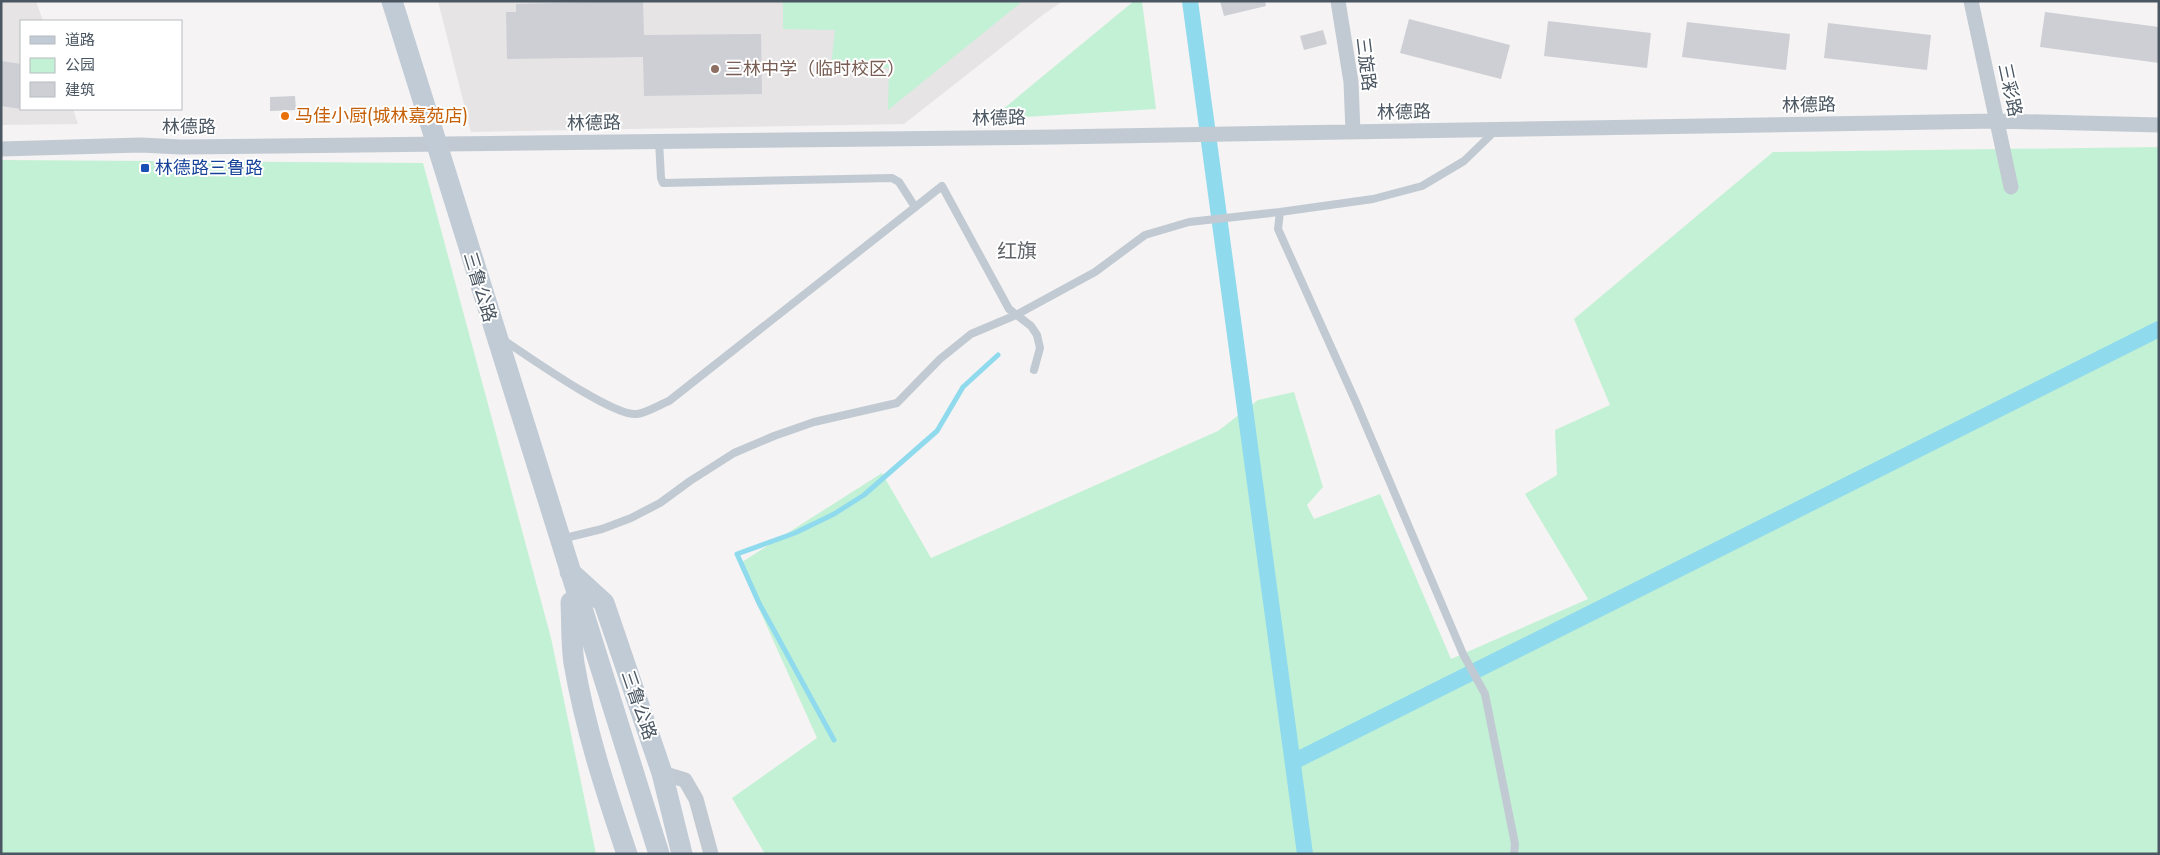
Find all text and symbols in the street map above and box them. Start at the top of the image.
legend [20,20,182,110]
text: 道路 [65,29,95,51]
street label: 三旋路 [1350,36,1382,92]
text: 公园 [65,54,95,76]
place label: 三林中学（临时校区） [725,56,905,82]
street label: 三彩路 [1992,61,2028,119]
marker: 三林中学（临时校区） [709,63,721,75]
text: 建筑 [65,79,95,101]
street label: 林德路 [1782,92,1836,118]
street label: 林德路 [1377,99,1431,125]
place label: 马佳小厨(城林嘉苑店) [295,103,468,129]
street label: 林德路 [972,105,1026,131]
marker: 马佳小厨(城林嘉苑店) [279,110,291,122]
street label: 林德路 [567,110,621,136]
street label: 林德路 [162,114,216,140]
place label: 林德路三鲁路 [155,155,263,181]
marker: 林德路三鲁路 [139,162,151,174]
district label: 红旗 [997,237,1037,266]
street label: 三鲁公路 [457,249,503,325]
street label: 三鲁公路 [615,667,663,743]

